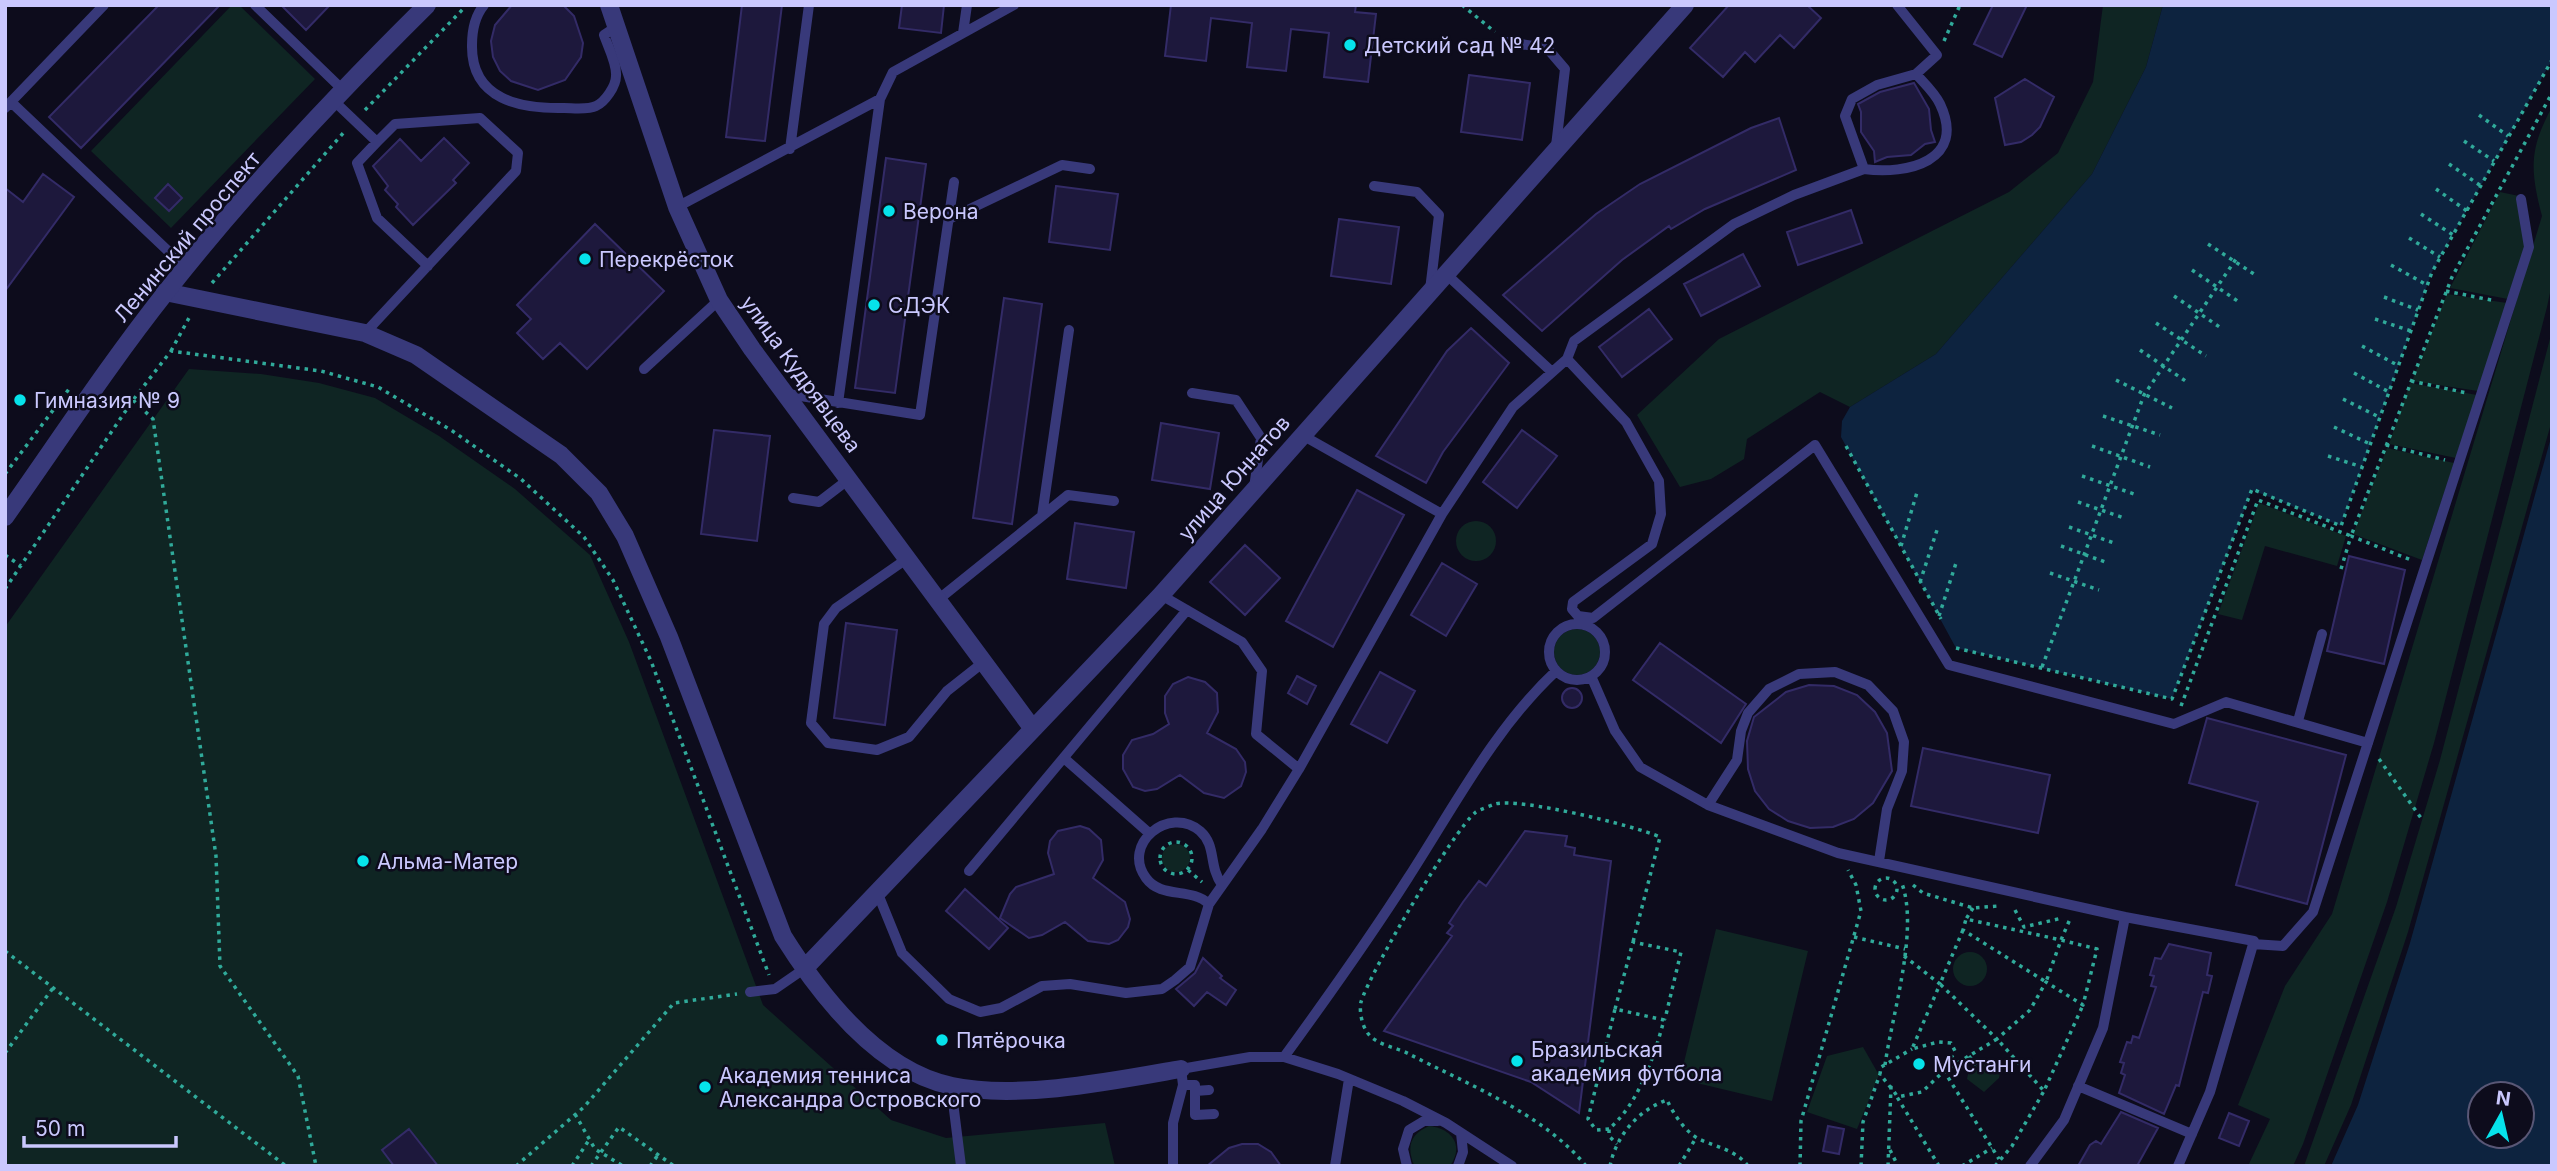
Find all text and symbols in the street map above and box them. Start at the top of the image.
place label: Детский сад № 42 [1364,33,1555,58]
marker: Детский сад № 42 [1342,37,1358,53]
street label: Ленинский проспект [108,146,266,327]
place label: Верона [903,199,979,224]
marker: Верона [881,203,897,219]
place label: Перекрёсток [599,247,734,272]
marker: Перекрёсток [577,251,593,267]
street label: улица Кудрявцева [736,291,866,457]
place label: СДЭК [888,293,950,318]
marker: СДЭК [866,297,882,313]
place label: Гимназия № 9 [34,388,180,413]
marker: Гимназия № 9 [12,392,28,408]
street label: улица Юннатов [1173,410,1295,546]
place label: Альма-Матер [377,849,518,874]
marker: Альма-Матер [355,853,371,869]
place label: Пятёрочка [956,1028,1066,1053]
marker: Пятёрочка [934,1032,950,1048]
place label: Бразильская академия футбола [1531,1037,1722,1086]
place label: Мустанги [1933,1052,2031,1077]
marker: Бразильская академия футбола [1509,1053,1525,1069]
marker: Мустанги [1911,1056,1927,1072]
place label: Академия тенниса Александра Островского [719,1063,981,1112]
marker: Академия тенниса Александра Островского [697,1079,713,1095]
north arrow [2466,1080,2536,1150]
text: N [2495,1086,2512,1111]
scale bar [24,1104,177,1148]
text: 50 m [35,1116,85,1141]

